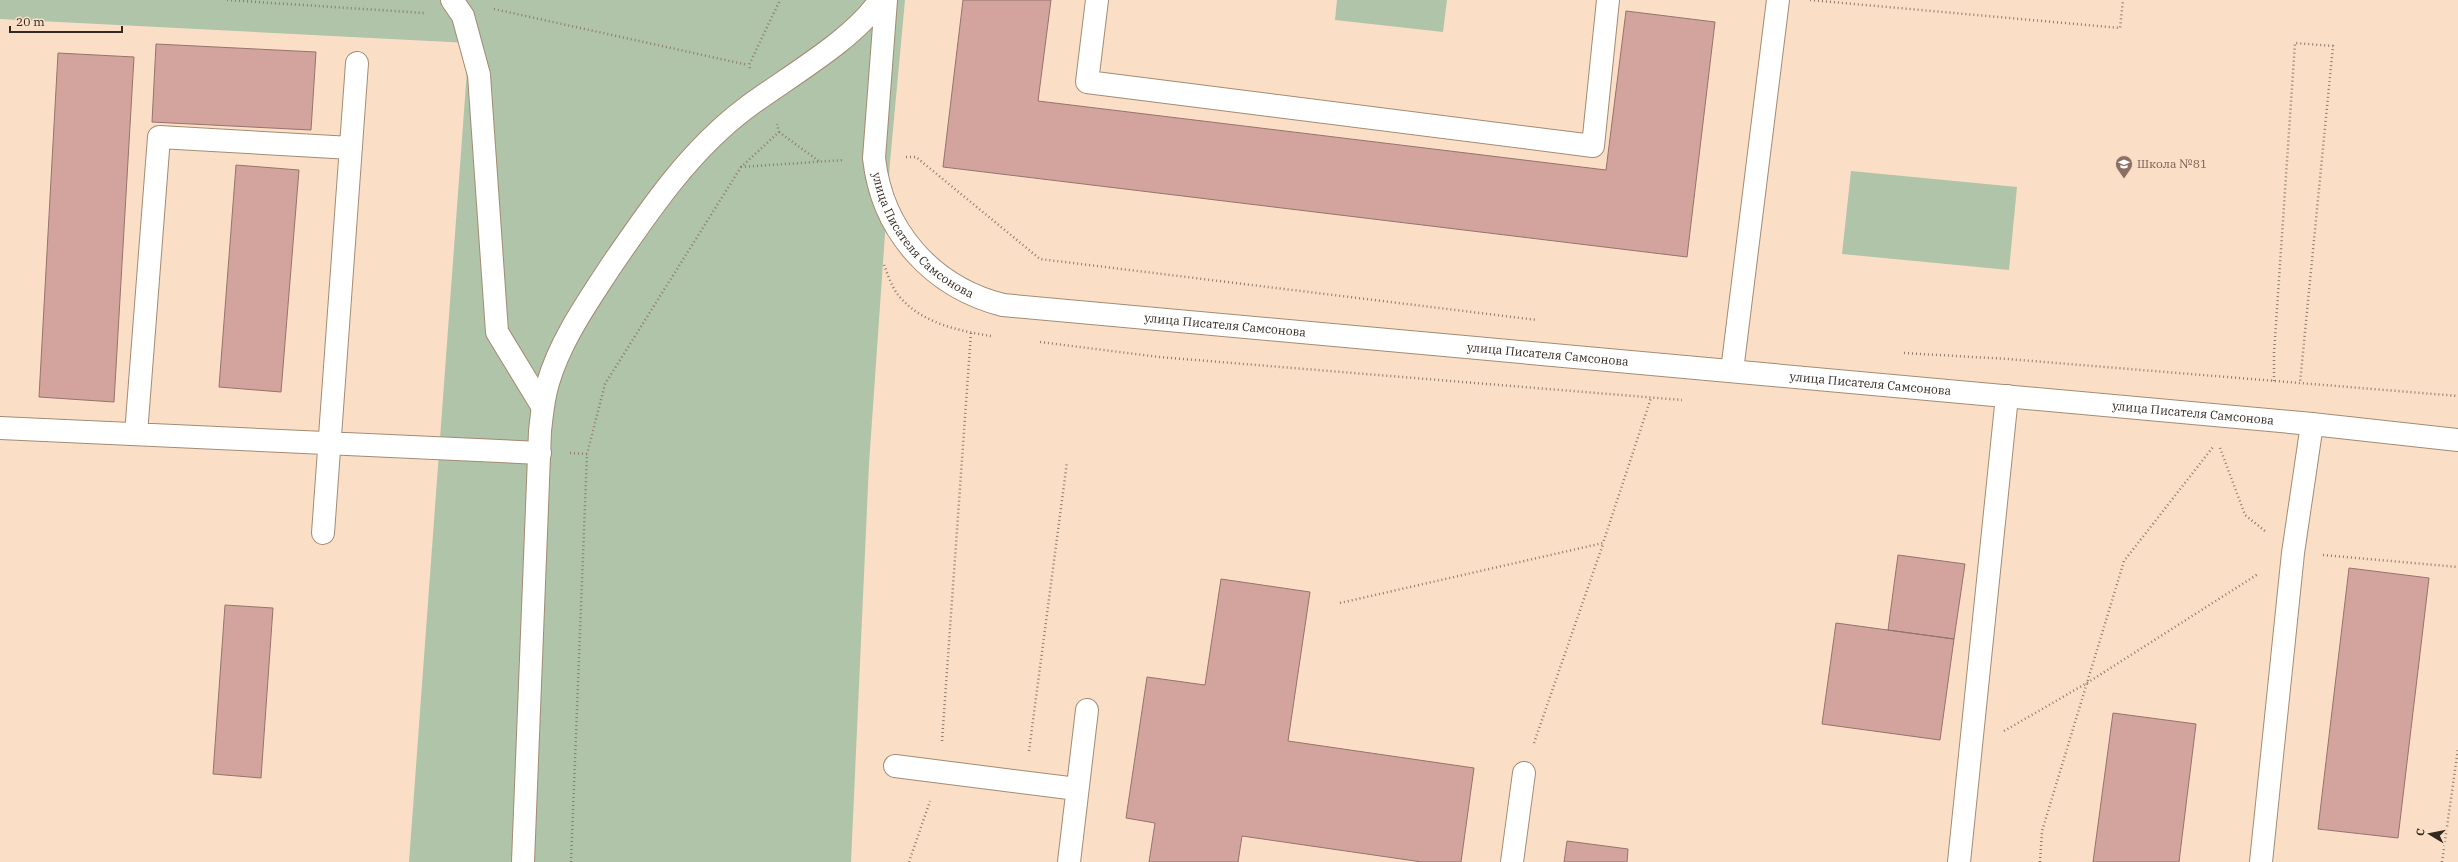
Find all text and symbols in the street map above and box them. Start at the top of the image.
scale bar [10,8,122,34]
text: 20 m [16,14,45,29]
school or university icon: Школа №81 [2114,154,2134,179]
place label: Школа №81 [2137,156,2207,171]
street label: улица Писателя Самсонова [869,171,977,301]
street label: улица Писателя Самсонова [1144,310,1307,340]
street label: улица Писателя Самсонова [1466,339,1630,369]
street label: улица Писателя Самсонова [1789,369,1952,398]
street label: улица Писателя Самсонова [2112,398,2275,428]
north arrow [2410,814,2450,854]
text: С [2413,827,2428,837]

